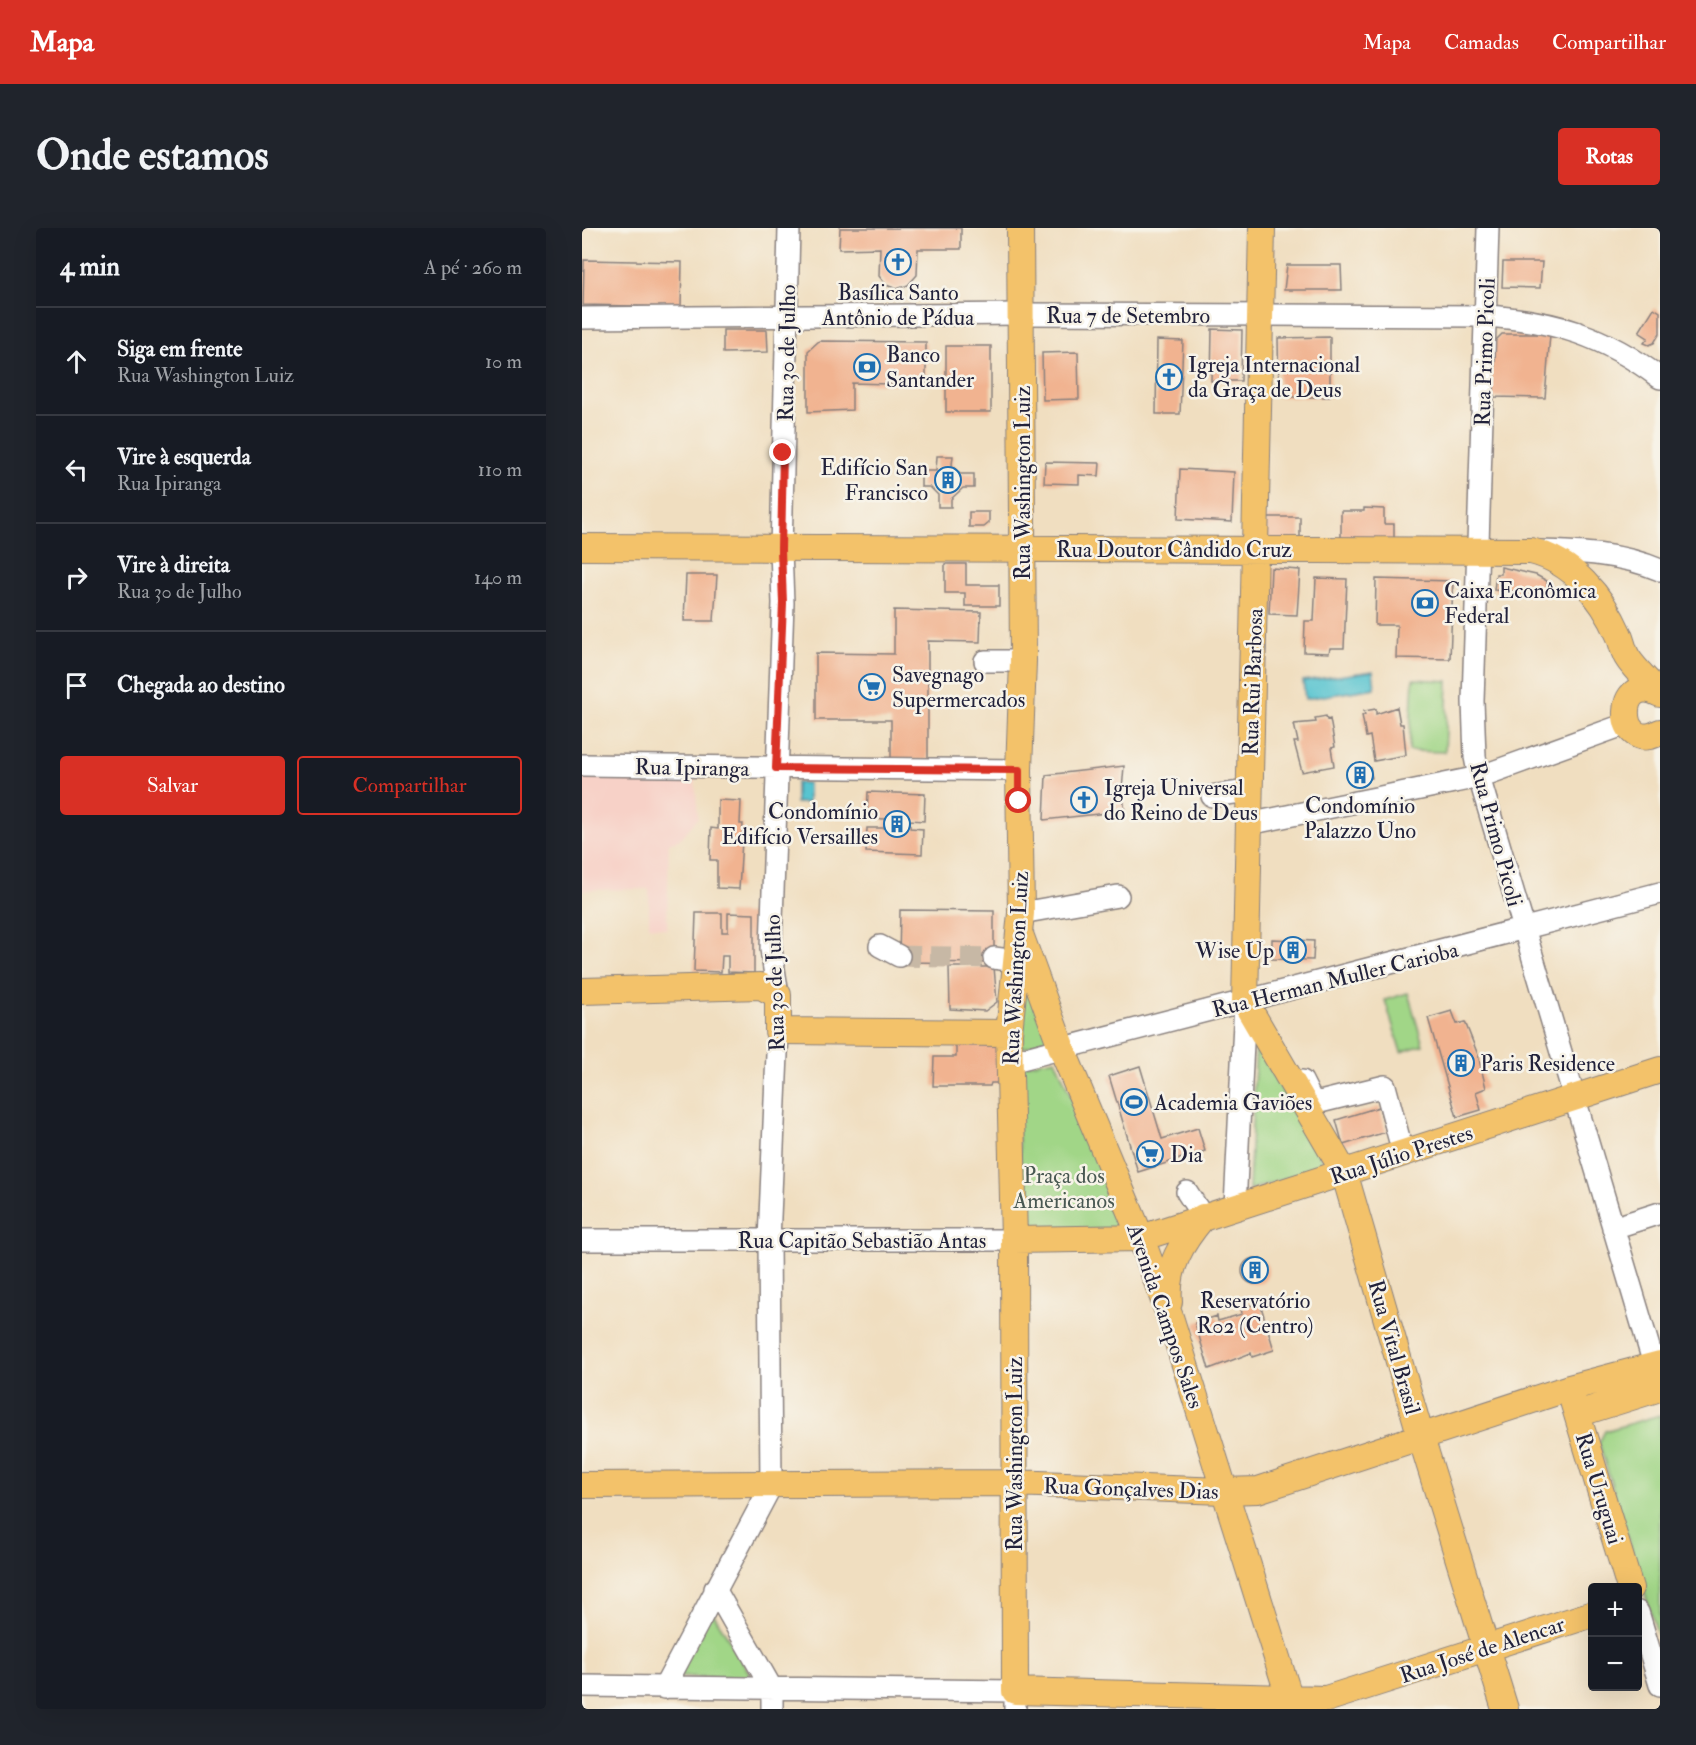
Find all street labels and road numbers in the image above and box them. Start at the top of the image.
street label: Rua Primo Picoli [1468,277,1502,427]
street label: Rua 30 de Julho [772,284,802,422]
street label: Rua 7 de Setembro [1046,302,1210,330]
street label: Rua Washington Luiz [1009,385,1037,580]
street label: Rua Doutor Cândido Cruz [1056,536,1292,564]
street label: Rua Rui Barbosa [1236,607,1270,756]
street label: Rua Ipiranga [634,753,751,784]
street label: Rua Primo Picoli [1463,759,1529,910]
street label: Rua Washington Luiz [997,870,1035,1066]
street label: Rua 30 de Julho [759,914,791,1052]
street label: Rua Herman Muller Carioba [1209,936,1462,1024]
street label: Rua Júlio Prestes [1326,1119,1476,1191]
street label: Avenida Campos Sales [1119,1220,1210,1412]
street label: Rua Capitão Sebastião Antas [738,1227,986,1256]
street label: Rua Vital Brasil [1361,1277,1427,1418]
street label: Rua Washington Luiz [1001,1356,1029,1551]
street label: Rua Uruguai [1569,1429,1629,1548]
street label: Rua Gonçalves Dias [1043,1472,1219,1506]
street label: Rua José de Alencar [1396,1610,1569,1690]

